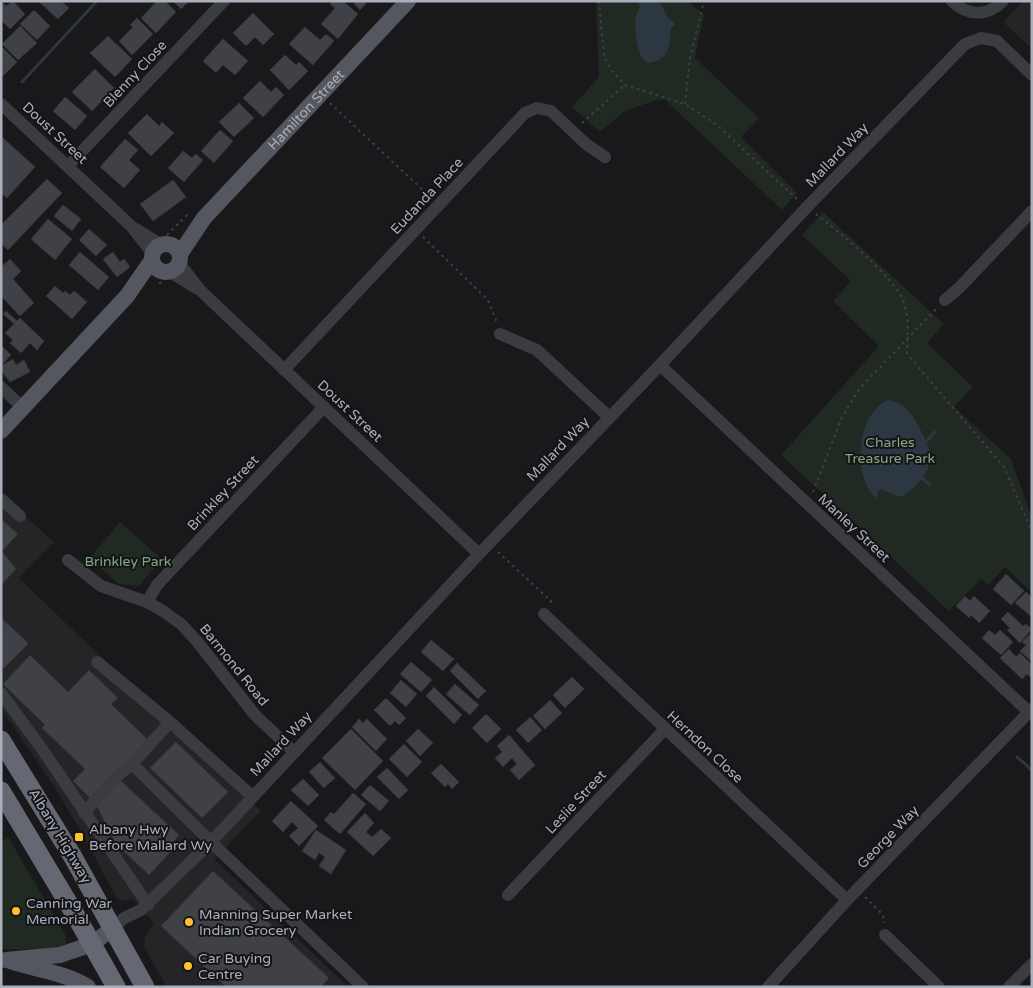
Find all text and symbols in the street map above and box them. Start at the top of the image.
street label: Blenny Close [100,37,170,111]
street label: Hamilton Street [264,65,348,153]
street label: Doust Street [19,98,92,168]
street label: Mallard Way [802,119,872,191]
street label: Eudanda Place [387,154,467,238]
street label: Doust Street [314,376,387,446]
street label: Mallard Way [523,413,593,485]
park label: Charles Treasure Park [845,434,936,467]
street label: Brinkley Street [184,451,263,534]
street label: Manley Street [814,490,894,566]
park label: Brinkley Park [84,553,172,570]
street label: Barmond Road [196,621,272,709]
street label: Herndon Close [663,707,747,787]
street label: Mallard Way [247,708,316,780]
street label: Leslie Street [542,766,610,838]
street label: Albany Highway [25,786,95,887]
street label: George Way [854,801,923,872]
place label: Albany Hwy Before Mallard Wy [89,821,213,854]
marker: Albany Hwy Before Mallard Wy [73,831,85,843]
place label: Canning War Memorial [26,895,113,928]
marker: Canning War Memorial [10,905,22,917]
place label: Manning Super Market Indian Grocery [199,906,353,939]
marker: Manning Super Market Indian Grocery [183,916,195,928]
place label: Car Buying Centre [198,950,271,983]
marker: Car Buying Centre [182,960,194,972]

